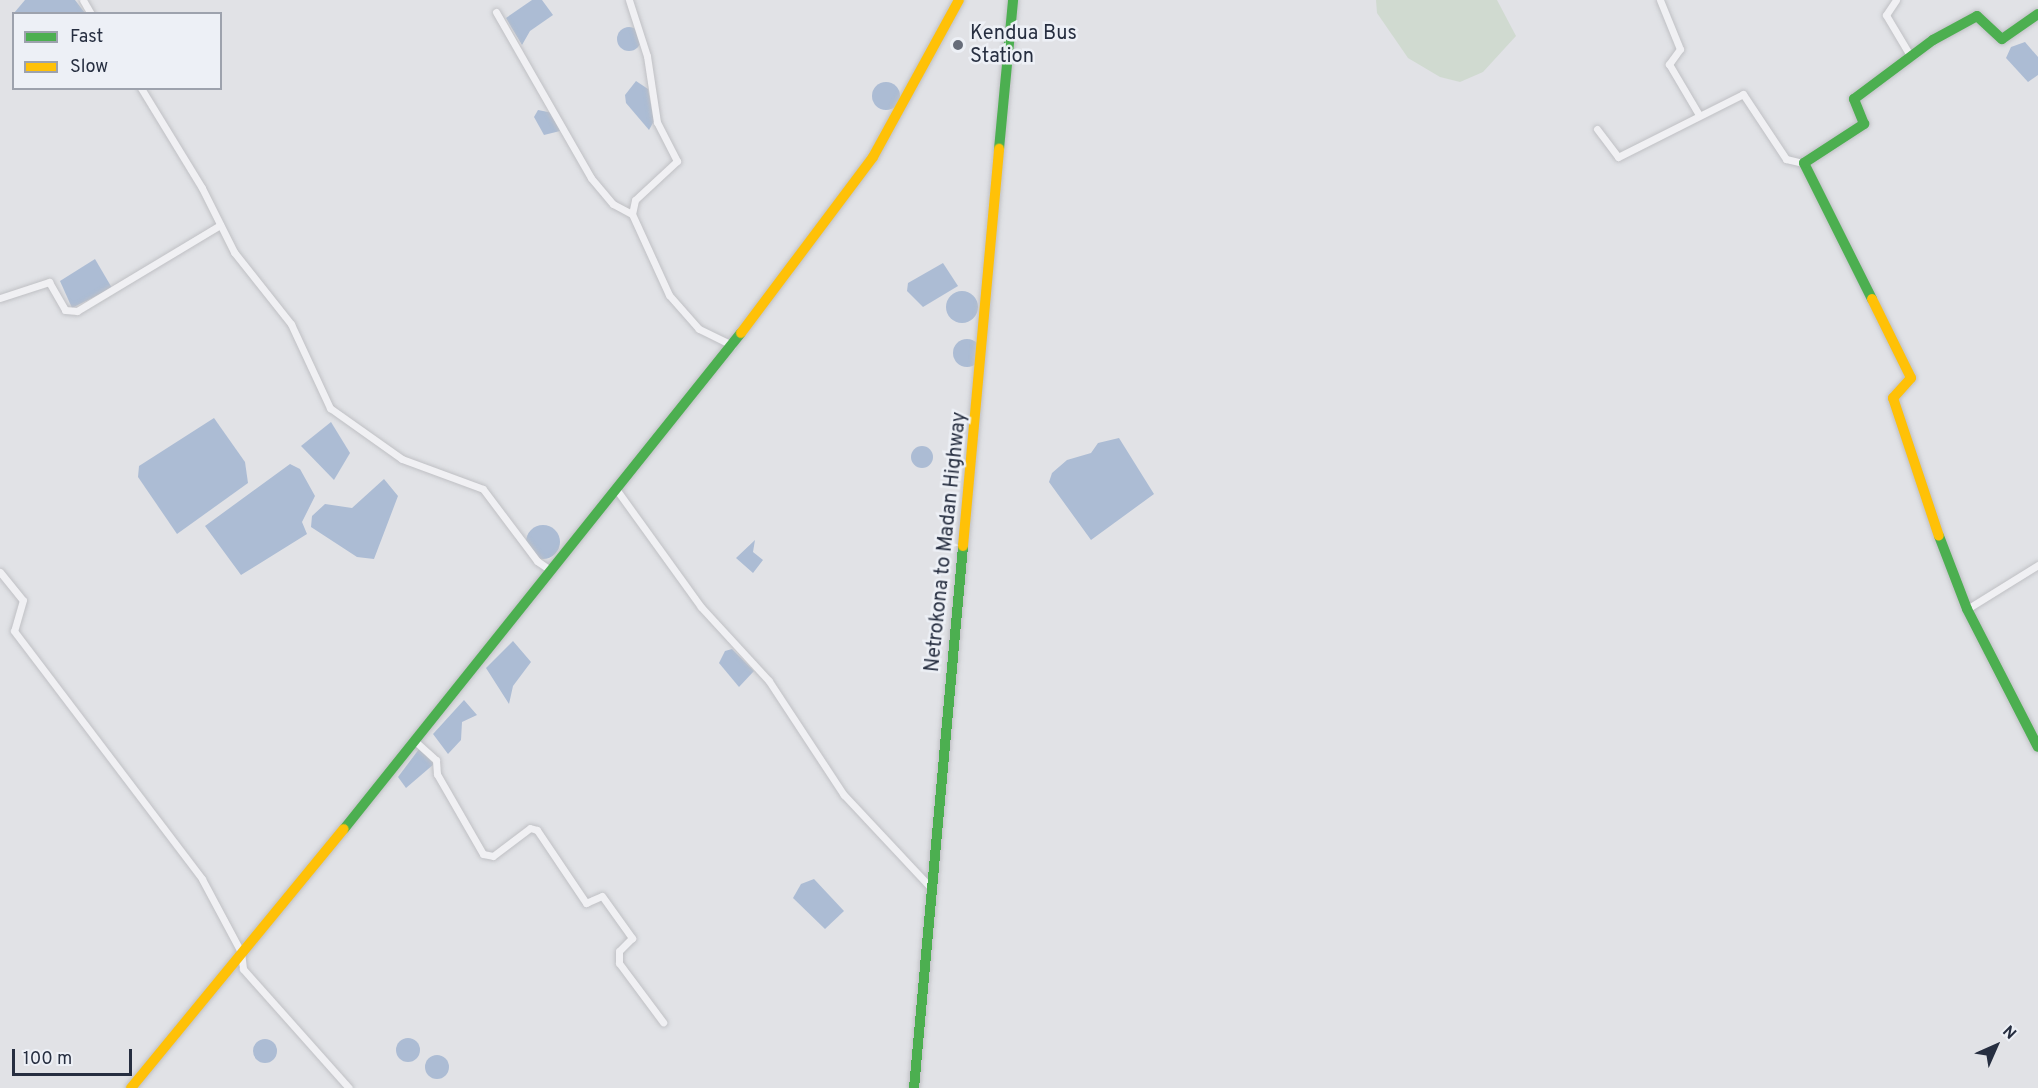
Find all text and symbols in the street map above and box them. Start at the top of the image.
legend [12,12,222,90]
place label: Kendua Bus Station [970,22,1077,69]
text: Fast [70,26,103,49]
marker: Kendua Bus Station [951,38,965,52]
text: Slow [70,56,108,79]
street label: Netrokona to Madan Highway [921,411,973,673]
north arrow [1966,1016,2026,1076]
text: N [1998,1022,2020,1044]
scale bar [15,1037,135,1075]
text: 100 m [23,1048,72,1071]

